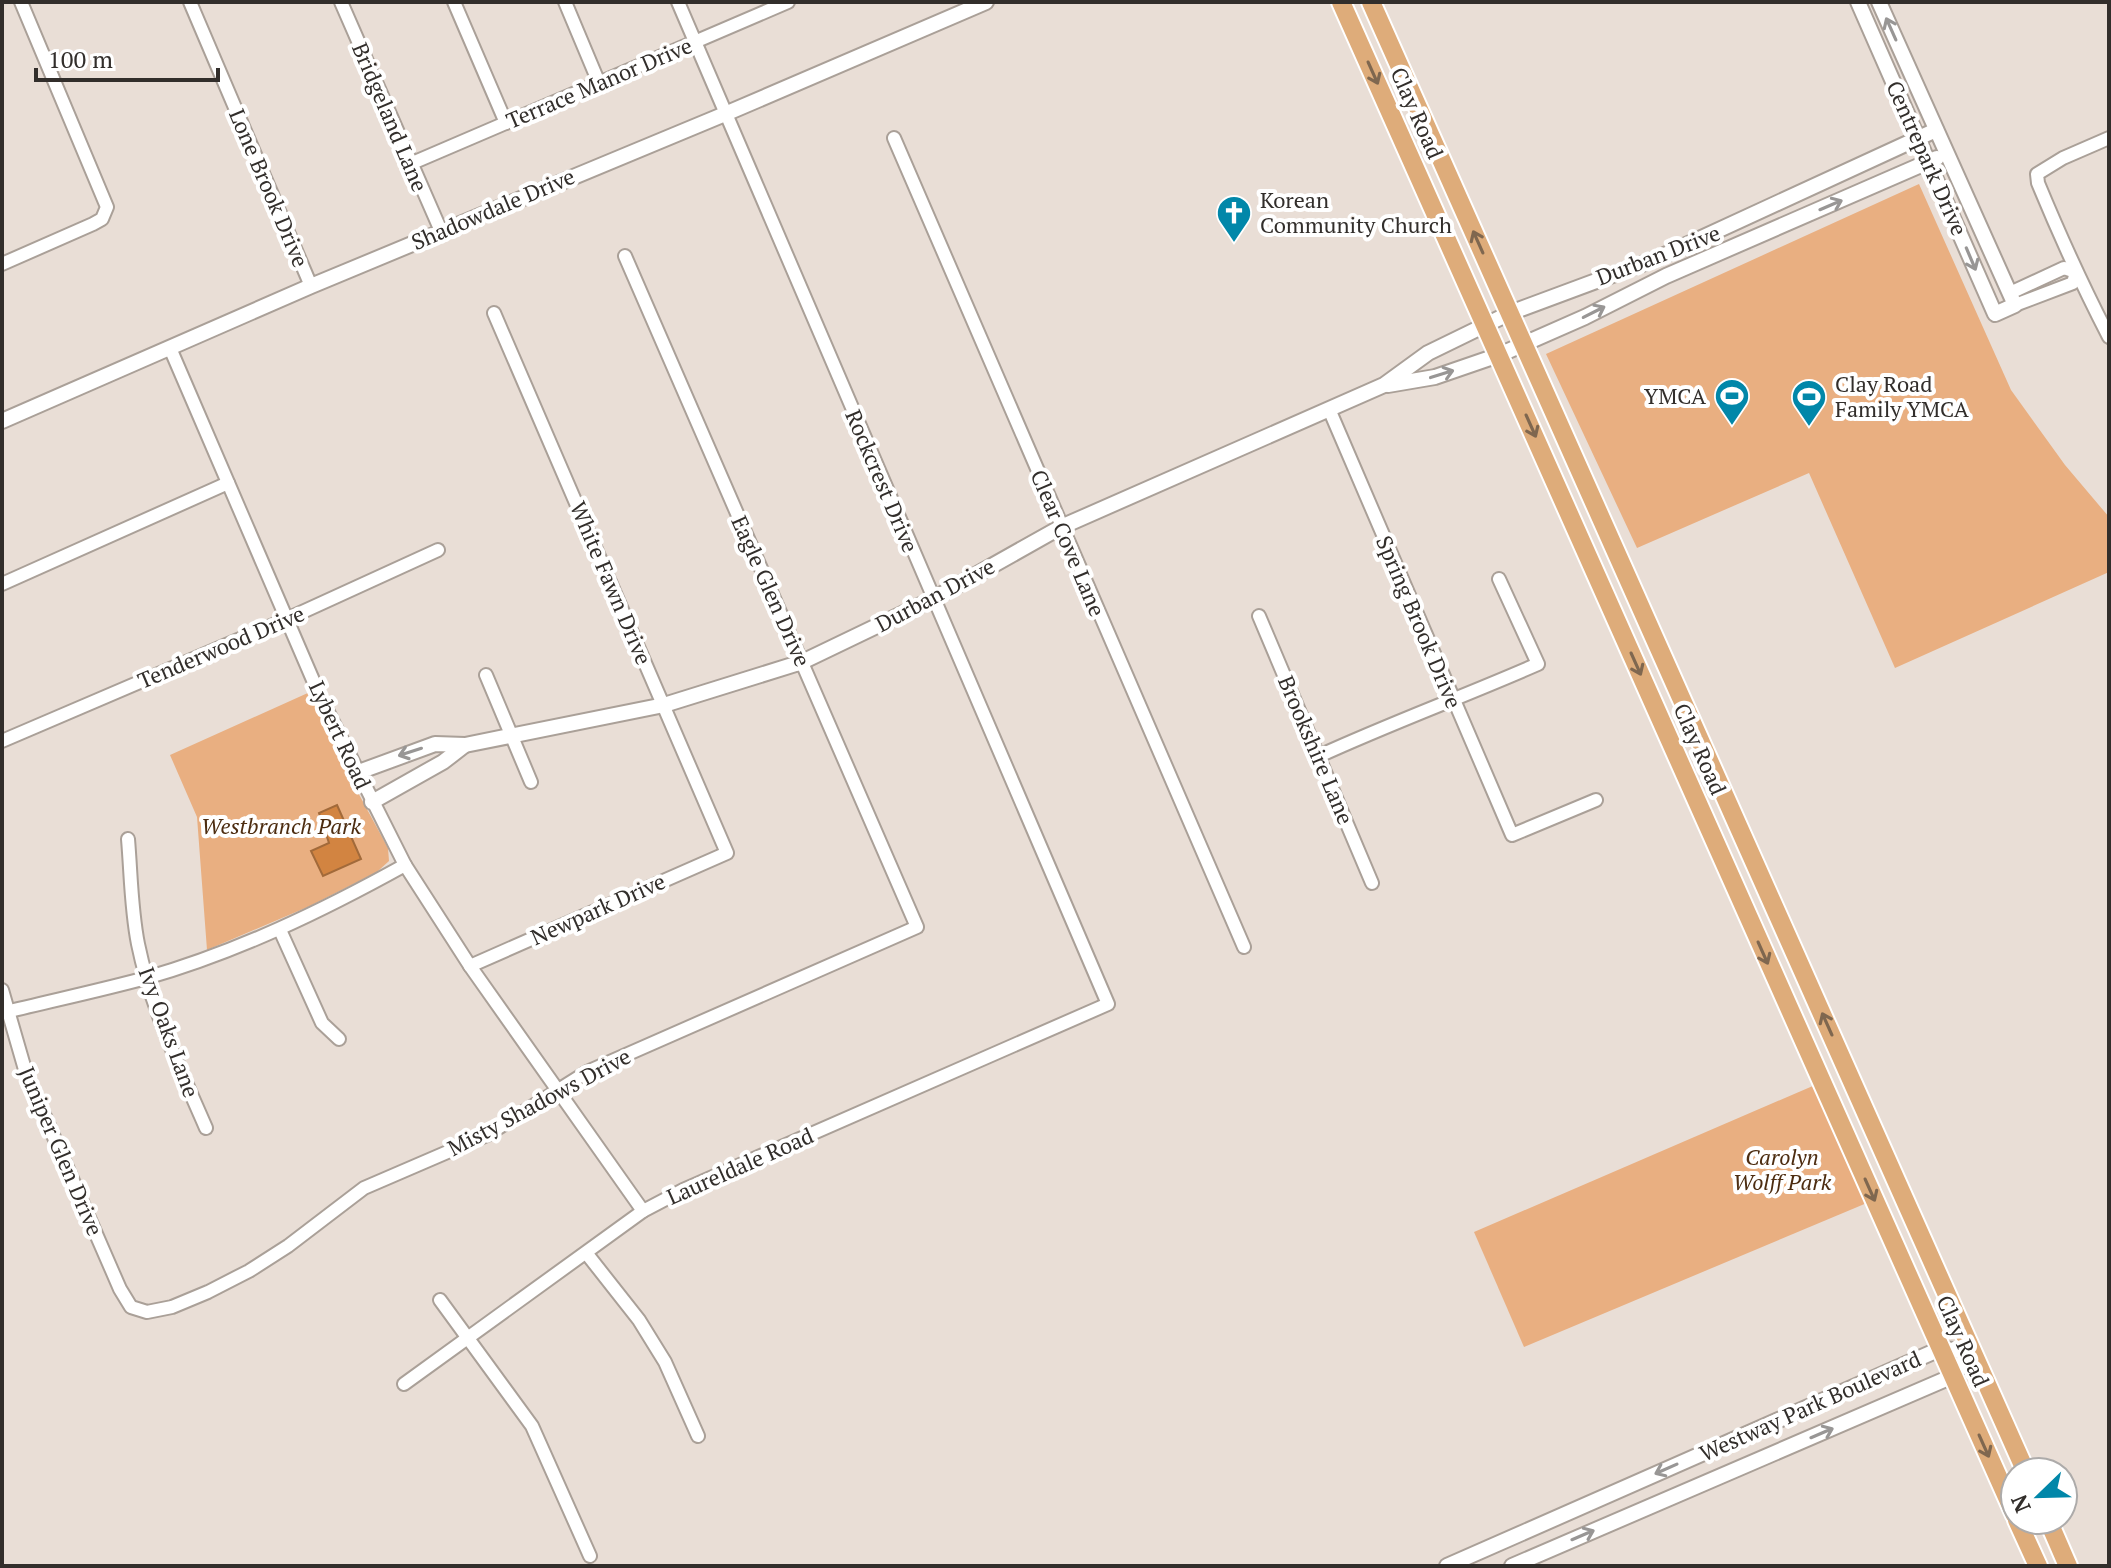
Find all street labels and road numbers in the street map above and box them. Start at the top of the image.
street label: Terrace Manor Drive [501,30,696,135]
street label: Bridgeland Lane [346,38,435,196]
street label: Clay Road [1384,62,1451,163]
street label: Centrepark Drive [1880,76,1975,240]
street label: Lone Brook Drive [223,104,316,271]
street label: Shadowdale Drive [407,161,579,256]
street label: Durban Drive [1592,218,1724,291]
street label: Rockcrest Drive [839,405,926,557]
street label: Clear Cove Lane [1025,465,1112,621]
street label: White Fawn Drive [564,497,659,669]
street label: Eagle Glen Drive [725,511,818,671]
street label: Spring Brook Drive [1370,531,1469,713]
street label: Durban Drive [870,551,999,638]
street label: Tenderwood Drive [133,598,309,695]
street label: Brookshire Lane [1272,671,1361,829]
street label: Lybert Road [303,676,378,794]
street label: Clay Road [1667,698,1734,799]
street label: Newpark Drive [526,866,670,951]
street label: Ivy Oaks Lane [132,963,207,1101]
street label: Misty Shadows Drive [442,1041,635,1162]
street label: Juniper Glen Drive [13,1062,110,1240]
street label: Laureldale Road [662,1120,818,1211]
street label: Clay Road [1930,1290,1997,1391]
street label: Westway Park Boulevard [1695,1344,1925,1467]

